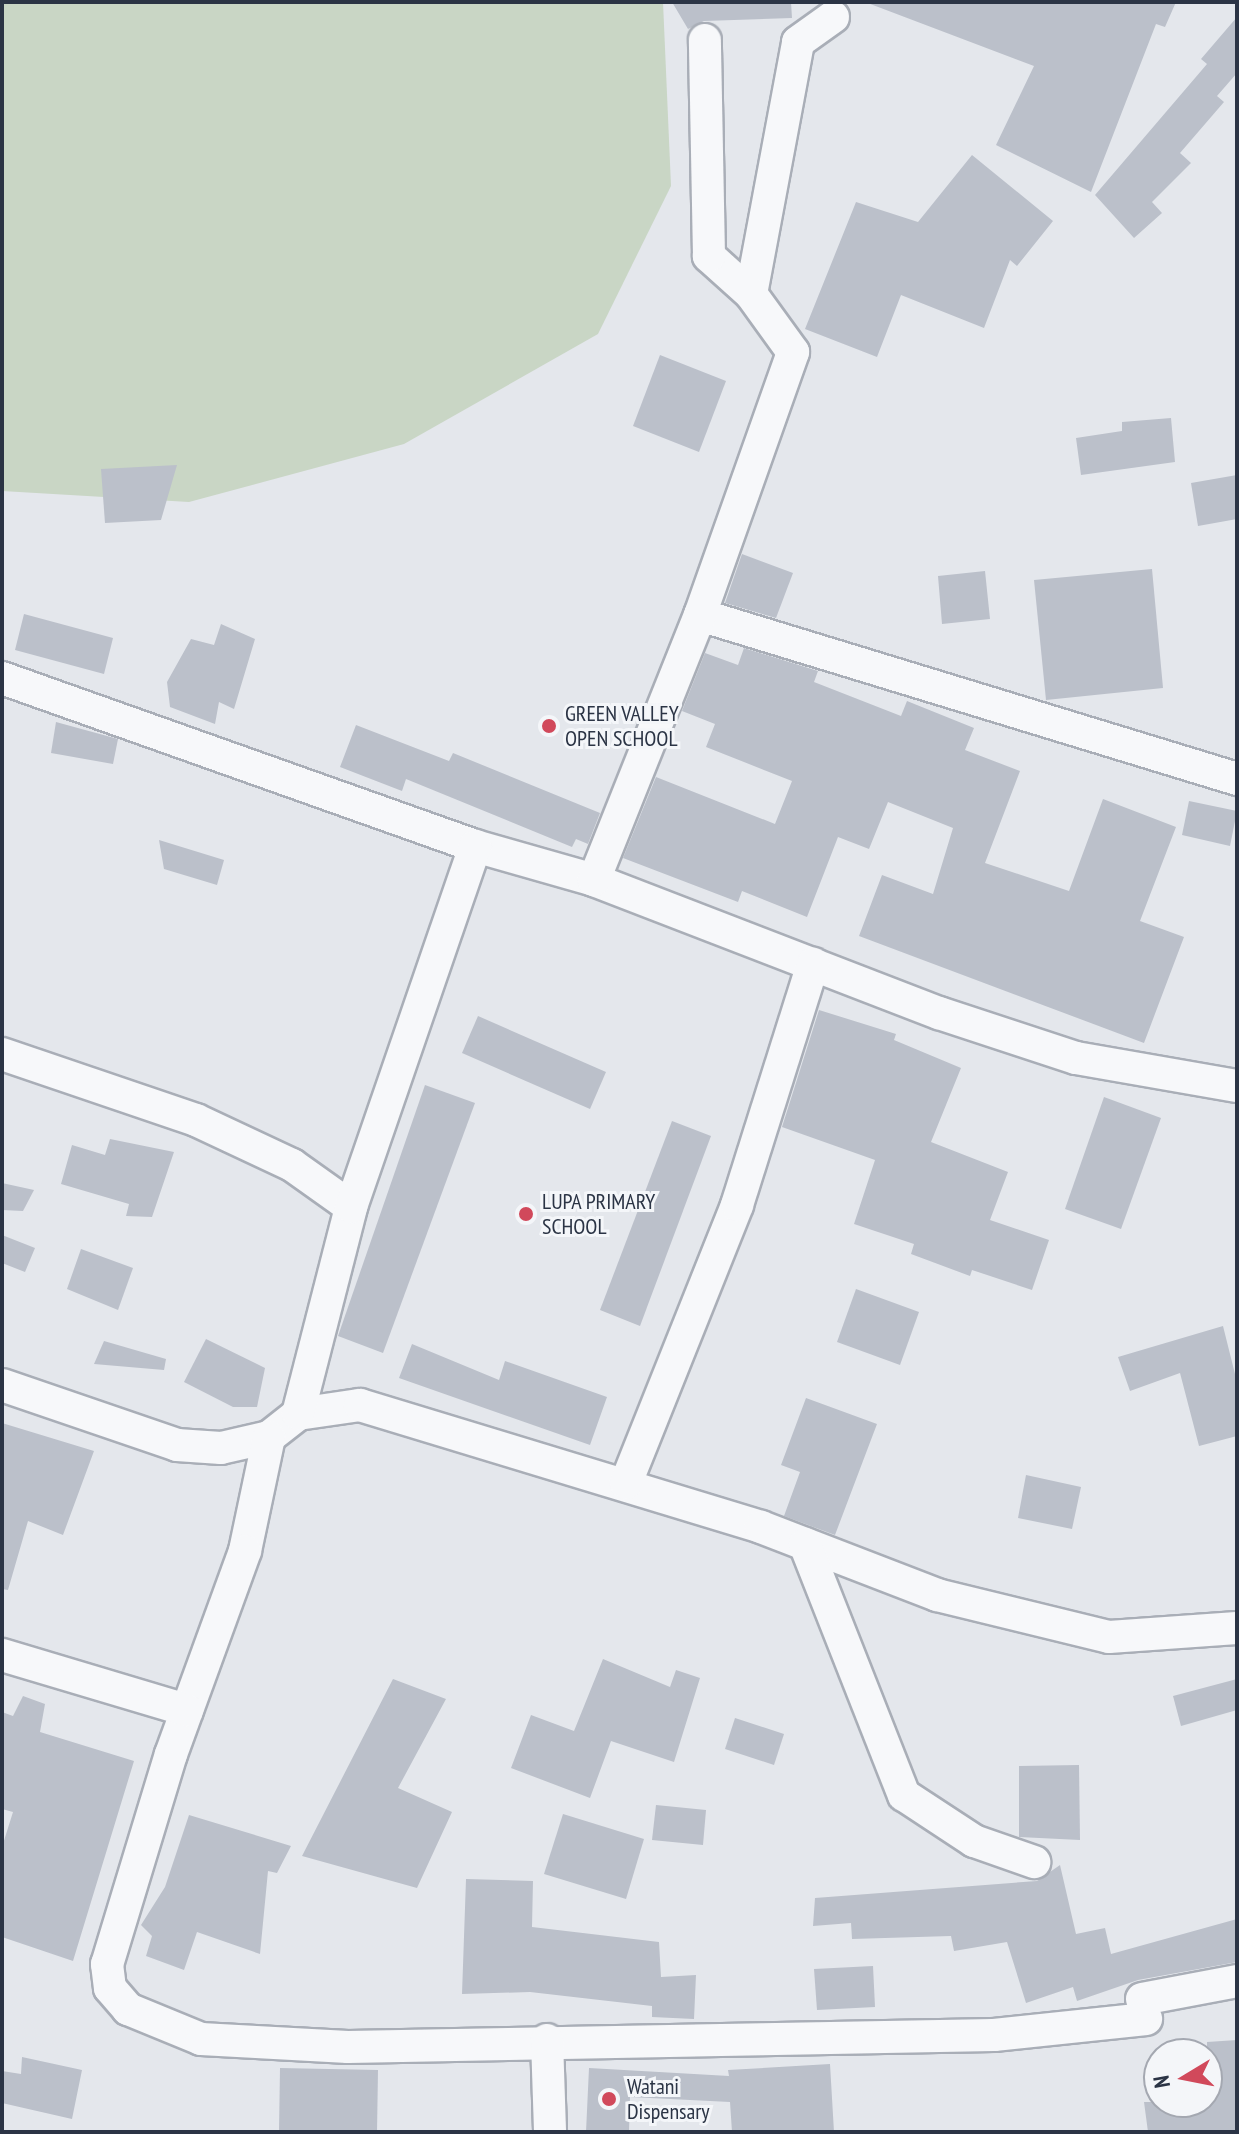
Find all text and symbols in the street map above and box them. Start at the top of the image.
place label: GREEN VALLEY OPEN SCHOOL [565,700,679,752]
marker: GREEN VALLEY OPEN SCHOOL [540,717,558,735]
place label: LUPA PRIMARY SCHOOL [542,1188,656,1240]
marker: LUPA PRIMARY SCHOOL [517,1205,535,1223]
north arrow [1143,2038,1223,2118]
place label: Watani Dispensary [627,2073,710,2124]
text: N [1147,2074,1176,2090]
marker: Watani Dispensary [598,2088,620,2110]

